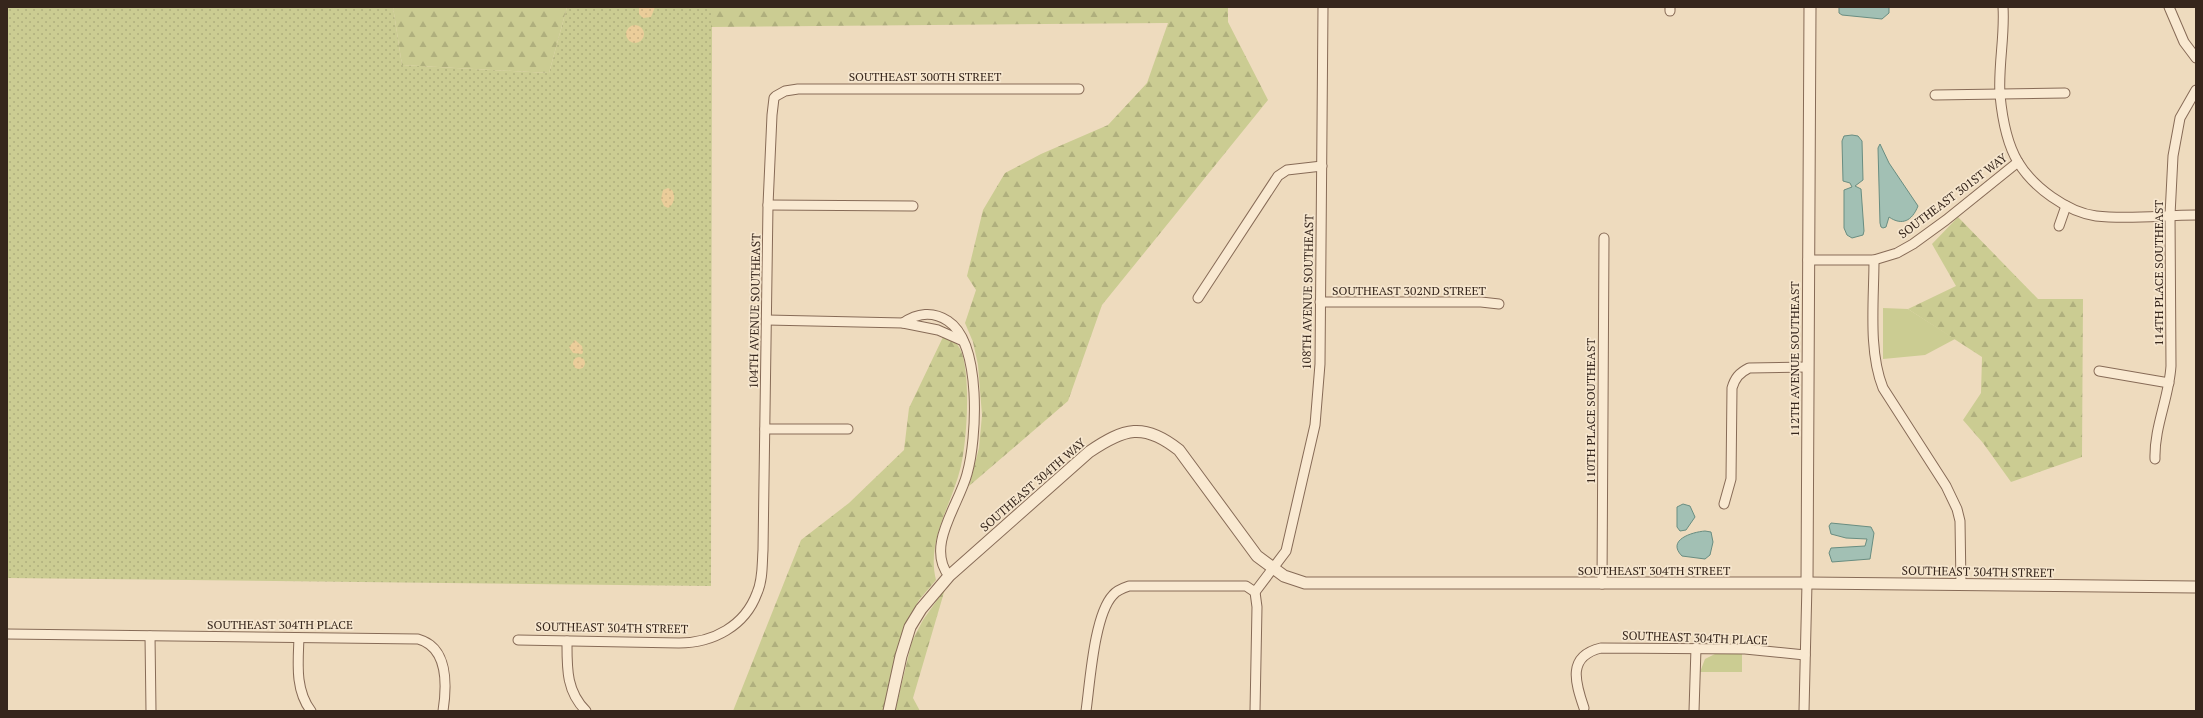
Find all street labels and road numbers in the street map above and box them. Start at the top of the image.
street label: SOUTHEAST 300TH STREET [849,69,1002,84]
street label: SOUTHEAST 301ST WAY [1895,150,2010,241]
street label: 114TH PLACE SOUTHEAST [2151,200,2166,346]
street label: 108TH AVENUE SOUTHEAST [1299,214,1316,370]
street label: 104TH AVENUE SOUTHEAST [746,233,763,389]
street label: 112TH AVENUE SOUTHEAST [1787,281,1802,437]
street label: SOUTHEAST 302ND STREET [1332,283,1486,298]
street label: 110TH PLACE SOUTHEAST [1583,338,1598,484]
street label: SOUTHEAST 304TH WAY [977,435,1089,534]
street label: SOUTHEAST 304TH STREET [1578,563,1731,578]
street label: SOUTHEAST 304TH STREET [1902,563,2055,580]
street label: SOUTHEAST 304TH PLACE [207,617,353,632]
street label: SOUTHEAST 304TH STREET [536,619,689,636]
street label: SOUTHEAST 304TH PLACE [1622,627,1768,648]

